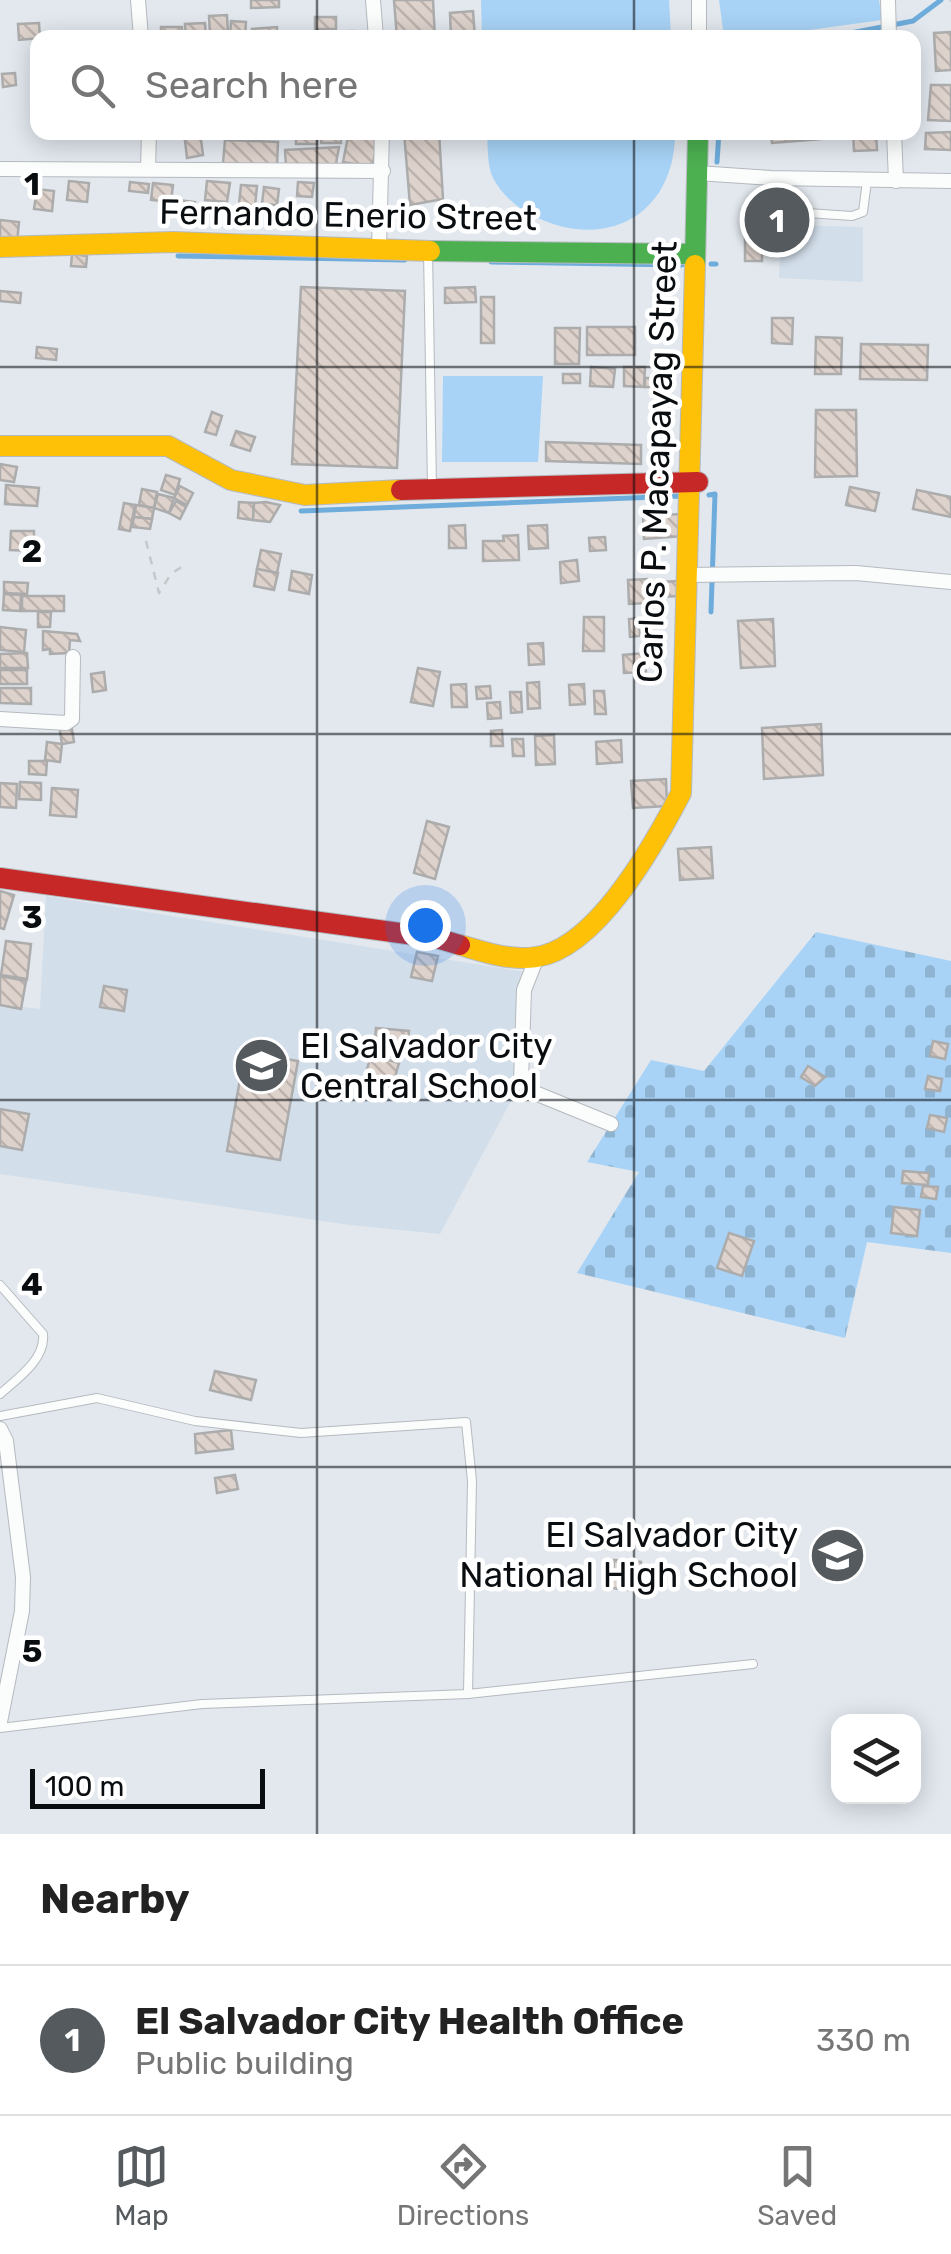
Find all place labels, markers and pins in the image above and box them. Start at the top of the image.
pin: 1 [744,182,810,258]
place label: El Salvador City Central School [300,1025,553,1107]
school or university icon: El Salvador City Central School [231,1036,291,1096]
place label: El Salvador City National High School [459,1514,798,1596]
school or university icon: El Salvador City National High School [807,1525,867,1585]

